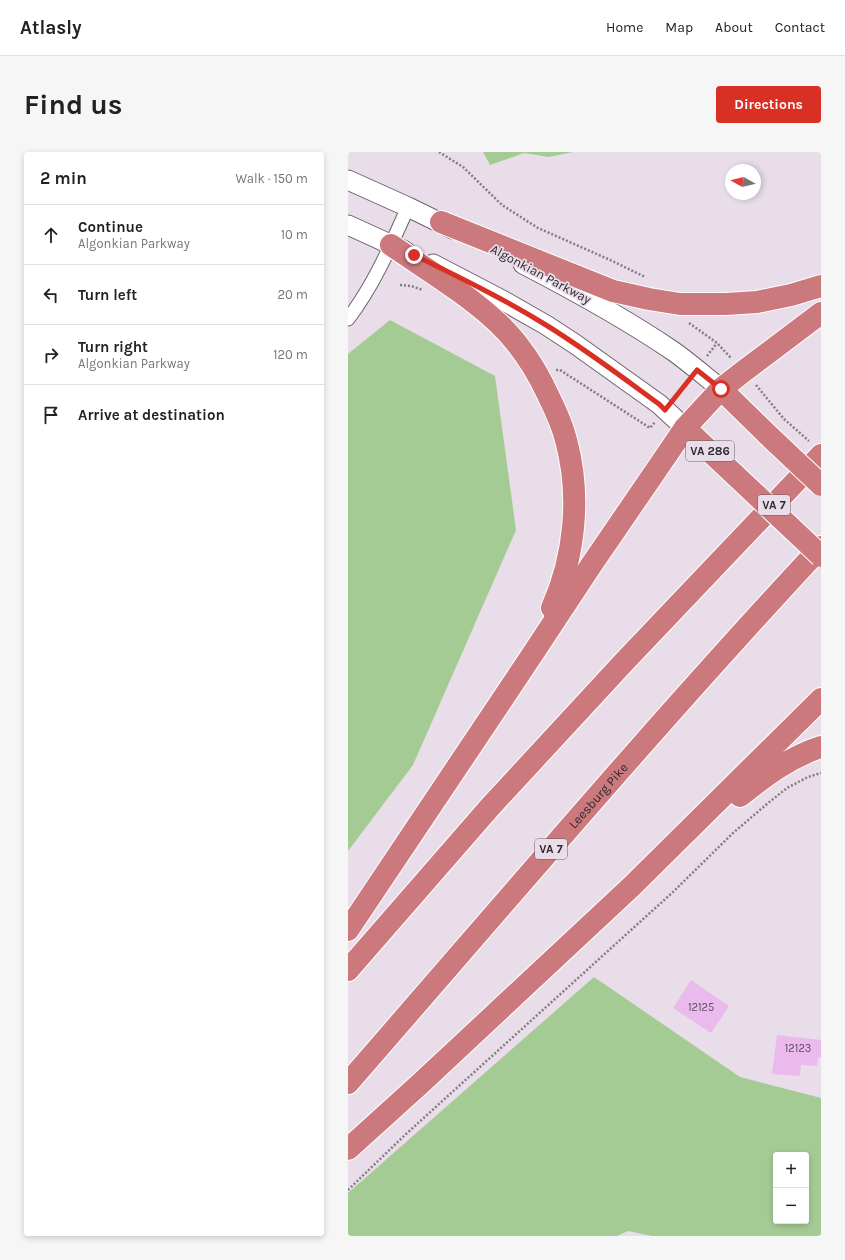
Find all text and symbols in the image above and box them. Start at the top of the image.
text: Atlasly [20,17,82,39]
text: Home [606,19,643,36]
text: Map [665,19,693,36]
text: About [715,19,753,36]
text: Contact [775,19,825,36]
button: Directions [716,86,821,123]
text: Find us [24,88,123,121]
north arrow [725,164,761,200]
text: 2 min [40,168,87,188]
text: Walk · 150 m [236,171,308,186]
text: Continue [78,218,143,236]
icon: ahead [40,224,62,246]
text: 10 m [281,227,308,242]
text: Algonkian Parkway [78,236,190,251]
street label: Algonkian Parkway [488,241,594,307]
route end [405,246,423,264]
icon: left [40,284,62,306]
text: Turn left [78,286,137,304]
text: 20 m [278,287,308,302]
text: Turn right [78,338,148,356]
icon: right [40,344,62,366]
text: 120 m [273,347,308,362]
text: Algonkian Parkway [78,356,190,371]
route start [712,380,730,398]
icon: arrive [40,404,62,426]
text: Arrive at destination [78,406,225,424]
road number: VA 286 [686,441,734,461]
road number: VA 7 [758,495,790,515]
street label: Leesburg Pike [565,759,631,831]
road number: VA 7 [535,839,567,859]
house number: 12125 [688,1001,714,1014]
house number: 12123 [785,1042,811,1055]
map controls [773,1152,809,1224]
button: + [773,1152,809,1188]
button: − [773,1188,809,1224]

